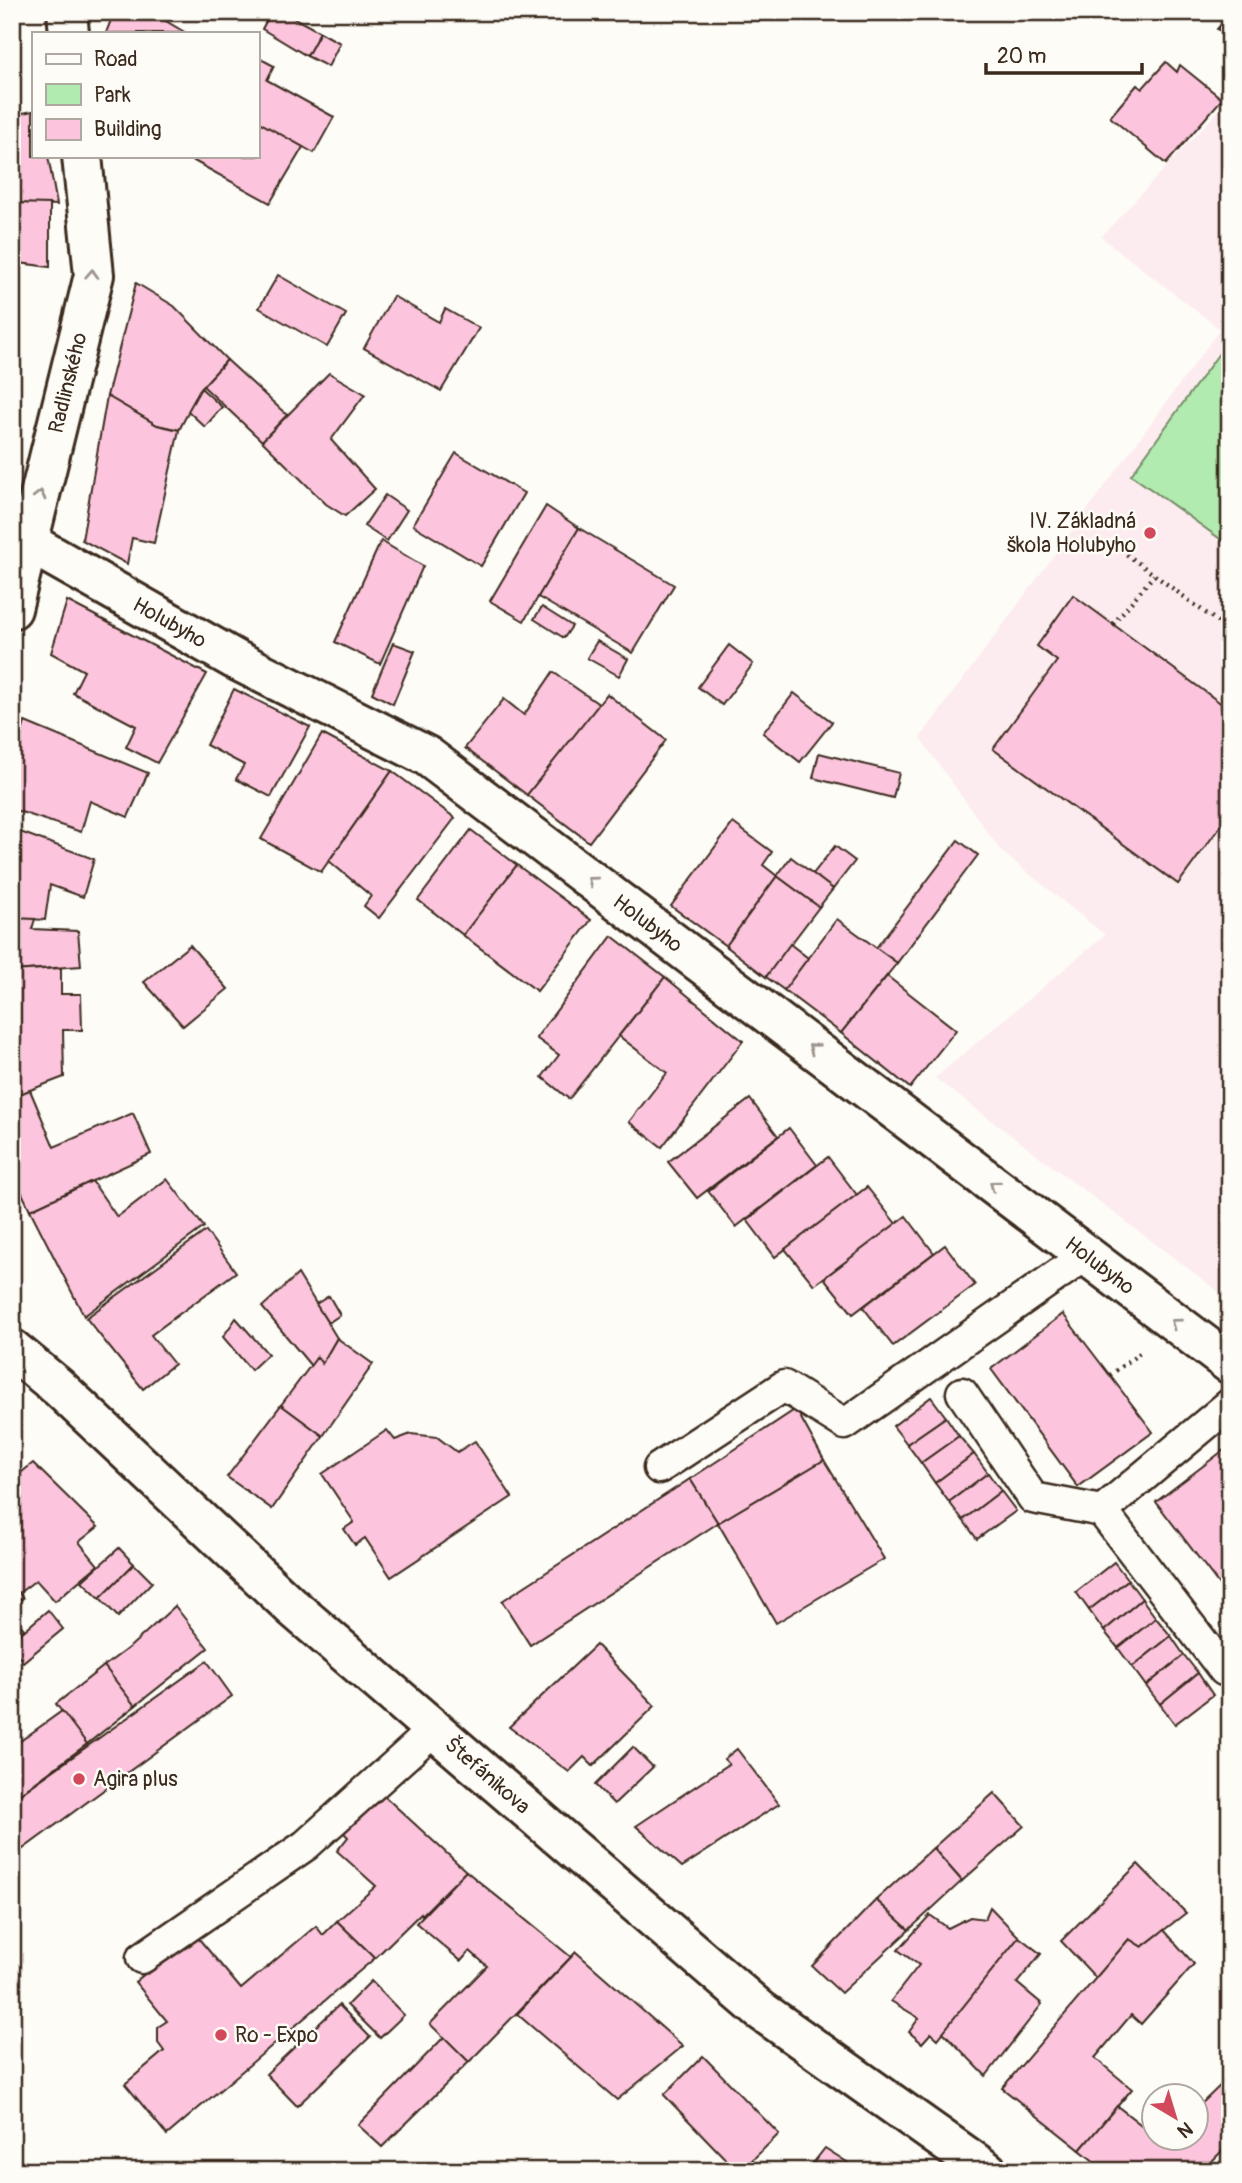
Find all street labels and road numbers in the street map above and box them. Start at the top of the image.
street label: Radlinského [42,330,93,436]
street label: Holubyho [128,591,211,654]
street label: Holubyho [608,888,688,958]
street label: Holubyho [1060,1230,1140,1301]
street label: Štefánikova [439,1730,536,1820]

